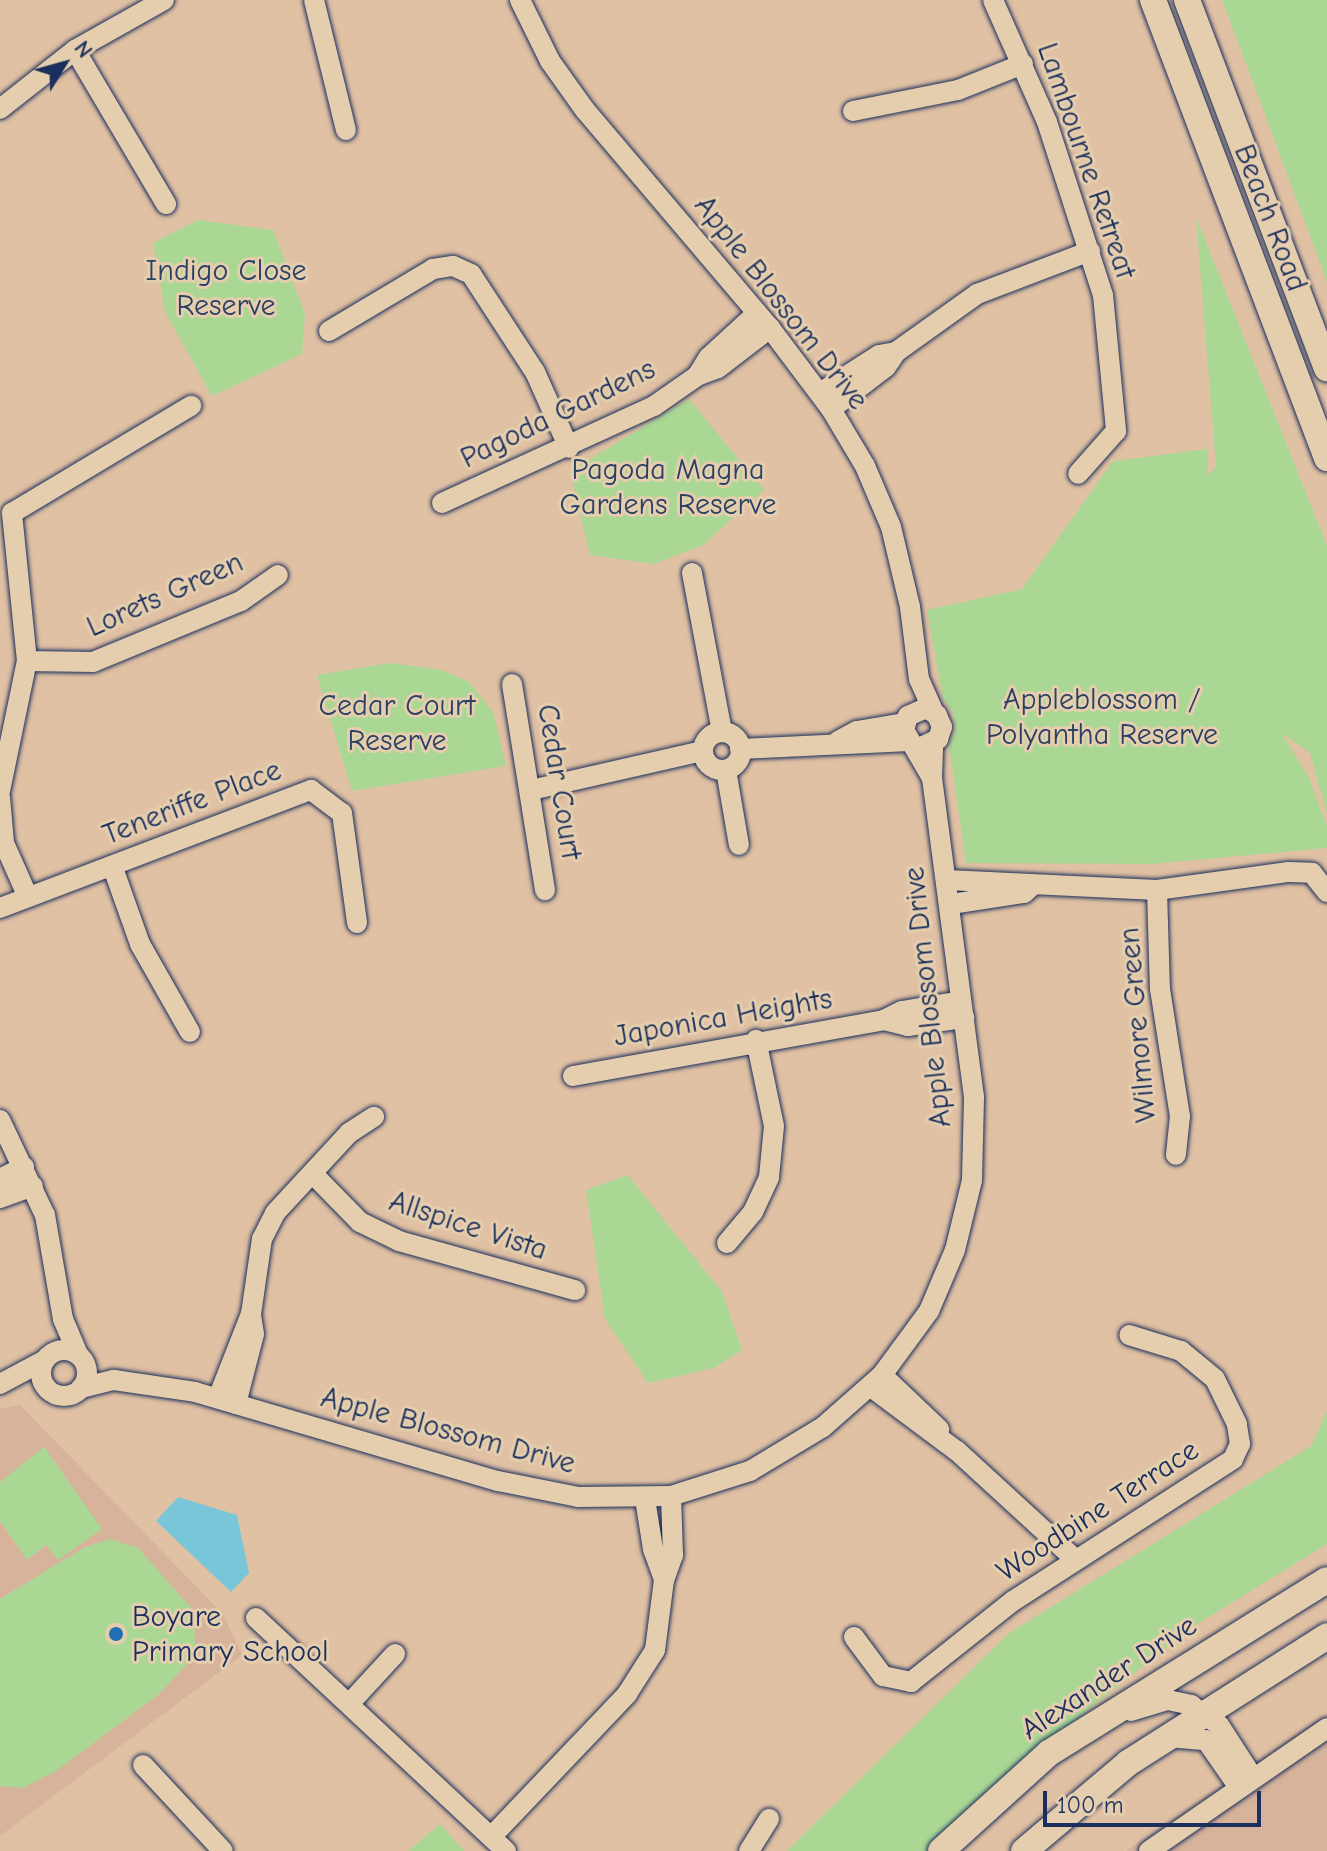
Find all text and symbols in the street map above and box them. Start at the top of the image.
north arrow [24,24,104,104]
text: N [68,36,98,63]
street label: Lambourne Retreat [1029,38,1143,284]
street label: Beach Road [1226,139,1314,297]
street label: Apple Blossom Drive [686,189,876,417]
park label: Indigo Close Reserve [146,253,306,324]
street label: Pagoda Gardens [455,351,661,477]
park label: Pagoda Magna Gardens Reserve [560,452,776,522]
street label: Lorets Green [81,545,249,645]
park label: Appleblossom / Polyantha Reserve [986,682,1218,752]
park label: Cedar Court Reserve [319,688,475,758]
street label: Cedar Court [529,702,589,862]
street label: Teneriffe Place [98,752,286,854]
street label: Apple Blossom Drive [896,865,960,1129]
street label: Wilmore Green [1112,926,1164,1124]
street label: Japonica Heights [611,981,835,1055]
street label: Allspice Vista [385,1184,551,1268]
street label: Apple Blossom Drive [317,1380,579,1482]
street label: Woodbine Terrace [990,1432,1206,1590]
place label: Boyare Primary School [132,1599,329,1670]
street label: Alexander Drive [1014,1608,1204,1748]
marker: Boyare Primary School [107,1625,125,1643]
scale bar [1047,1775,1265,1825]
text: 100 m [1057,1791,1124,1819]

